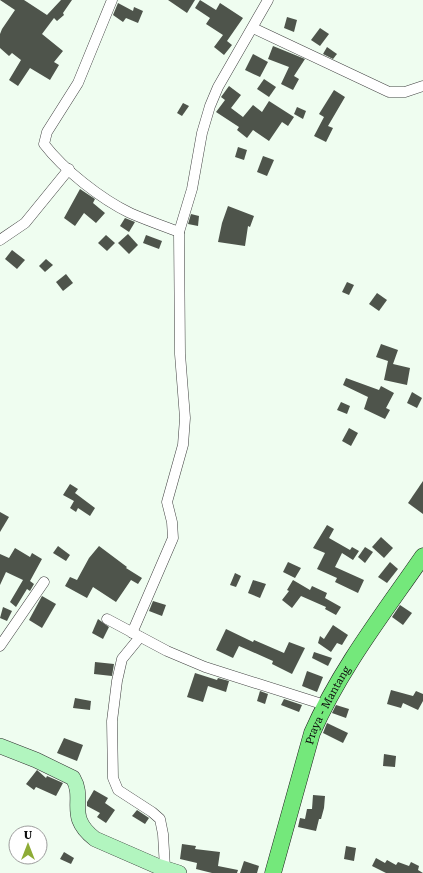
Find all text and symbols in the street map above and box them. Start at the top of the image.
street label: Praya - Mantang [303,663,353,746]
north arrow [8,825,48,865]
text: U [24,829,33,842]

